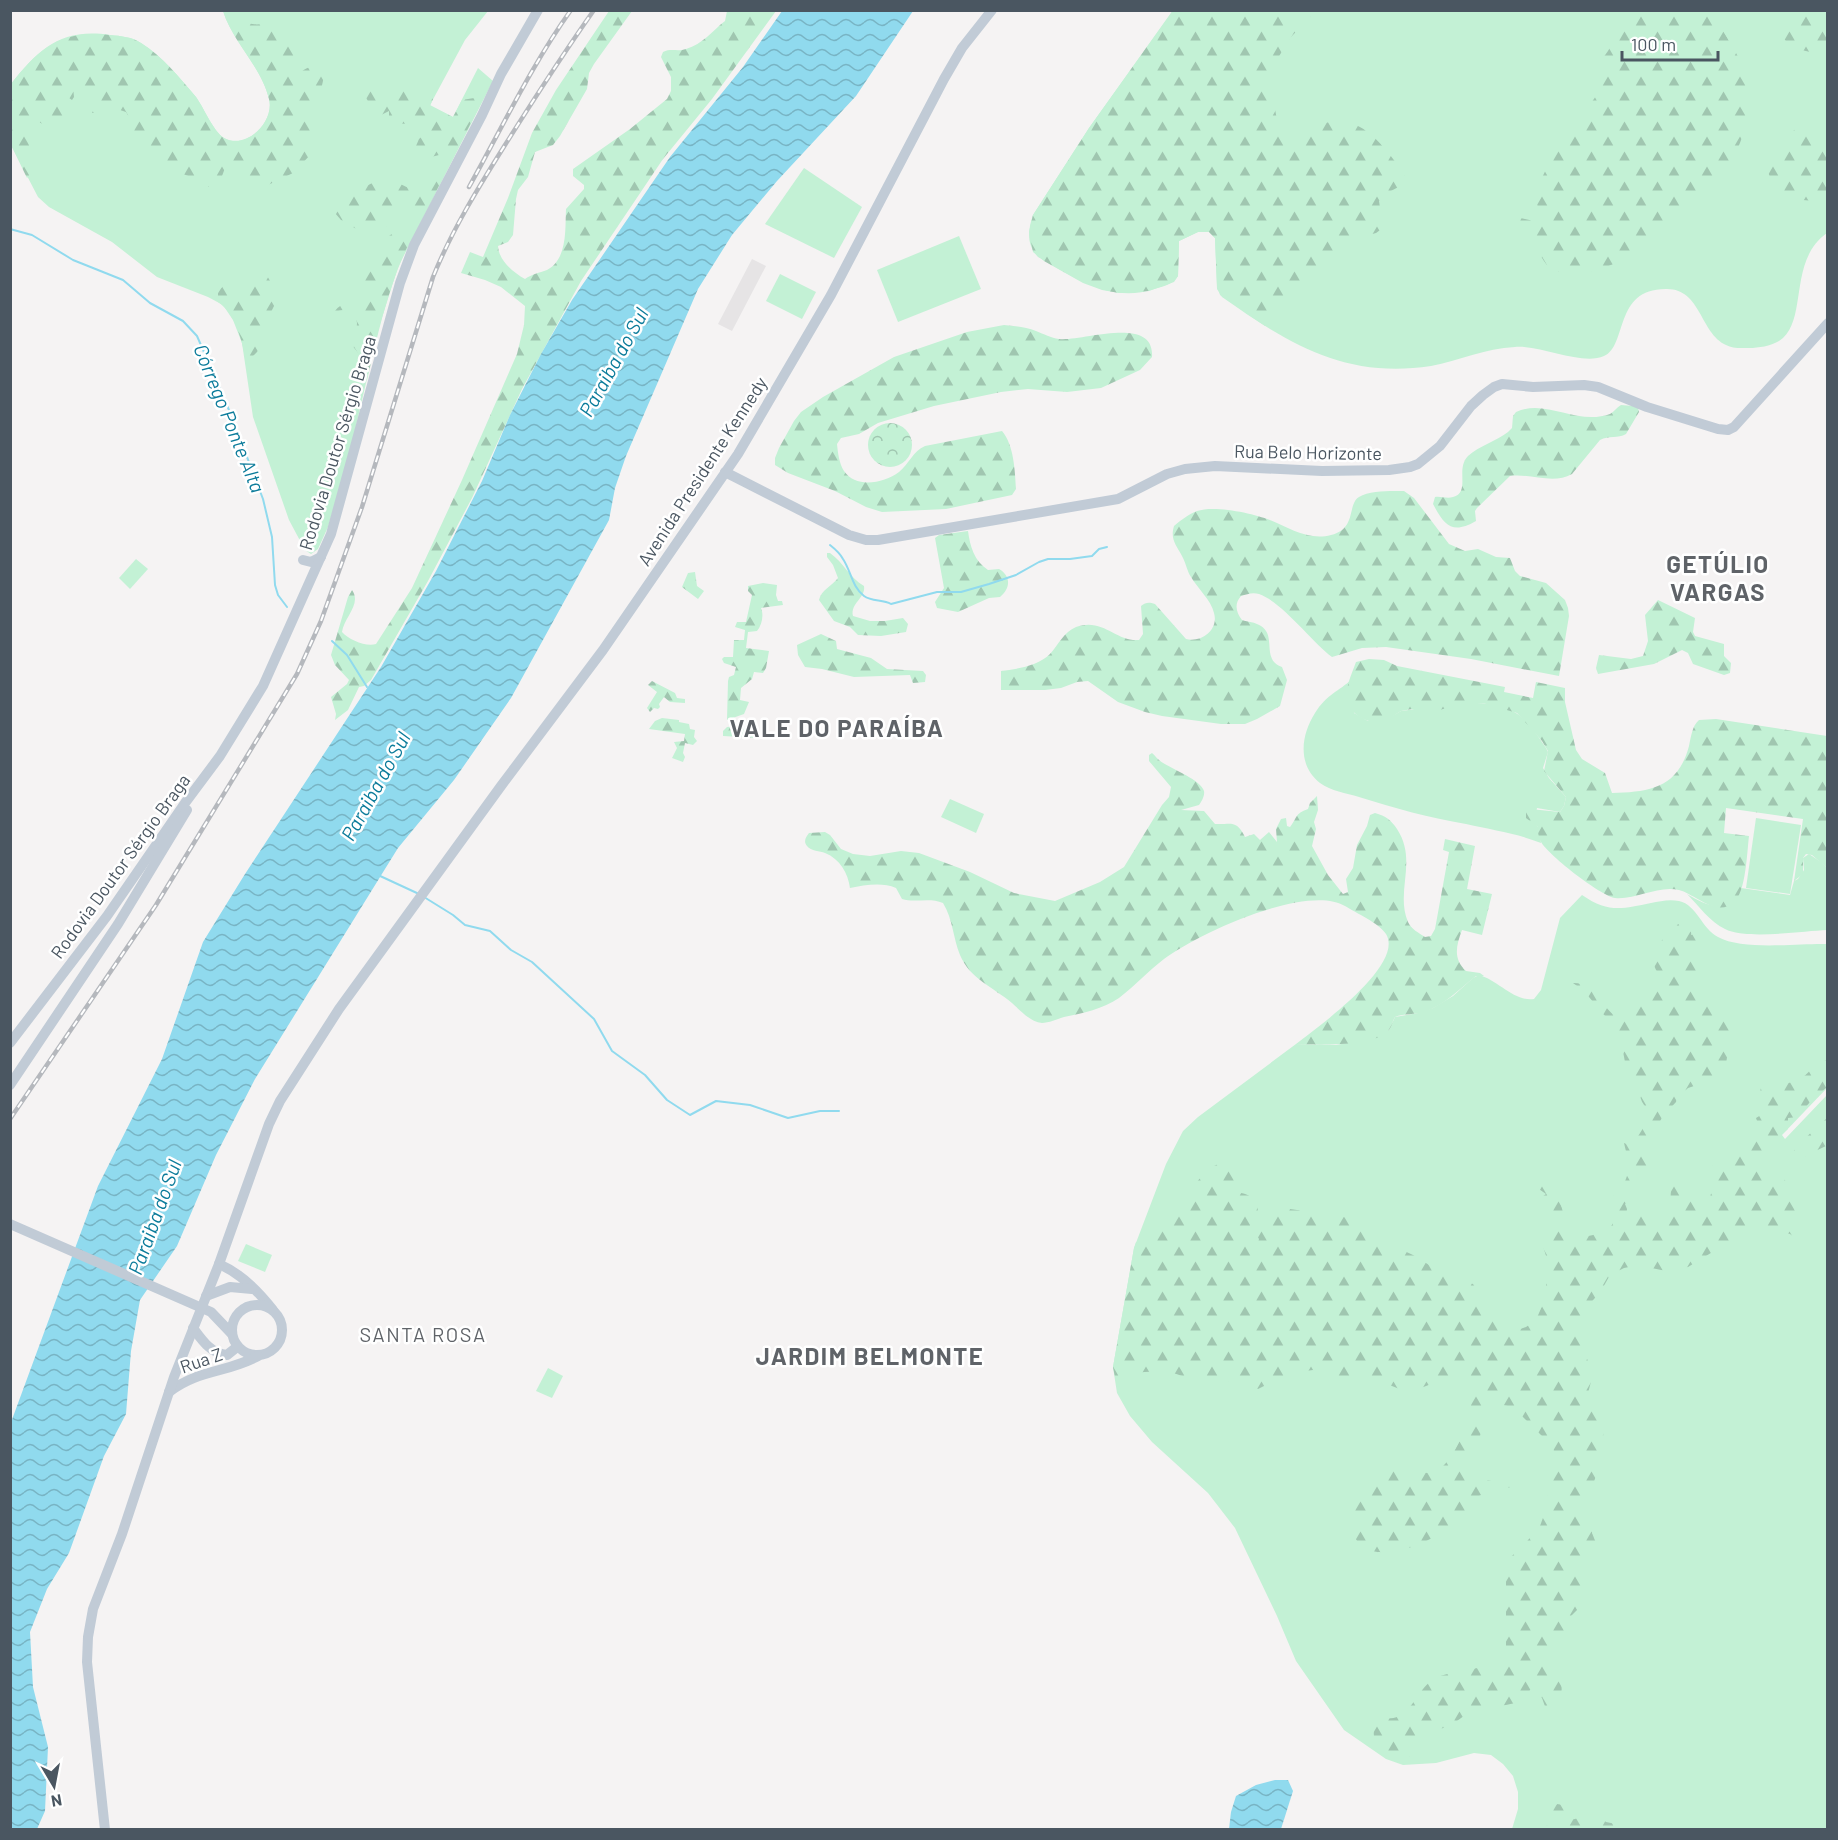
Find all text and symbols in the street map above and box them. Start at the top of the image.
scale bar [1622,24,1718,62]
text: 100 m [1631,33,1676,55]
water label: Paraiba do Sul [573,303,653,421]
street label: Rodovia Doutor Sérgio Braga [294,333,380,553]
water label: Córrego Ponte Alta [189,340,271,496]
street label: Avenida Presidente Kennedy [633,372,771,570]
street label: Rua Belo Horizonte [1234,440,1382,464]
district label: GETÚLIO VARGAS [1666,549,1770,606]
district label: VALE DO PARAÍBA [730,713,944,742]
water label: Paraiba do Sul [335,727,415,845]
street label: Rodovia Doutor Sérgio Braga [46,769,194,963]
water label: Paraiba do Sul [122,1156,186,1278]
district label: SANTA ROSA [359,1322,487,1346]
district label: JARDIM BELMONTE [756,1341,984,1370]
street label: Rua Z [177,1343,225,1377]
north arrow [24,1756,84,1816]
text: N [50,1791,64,1812]

